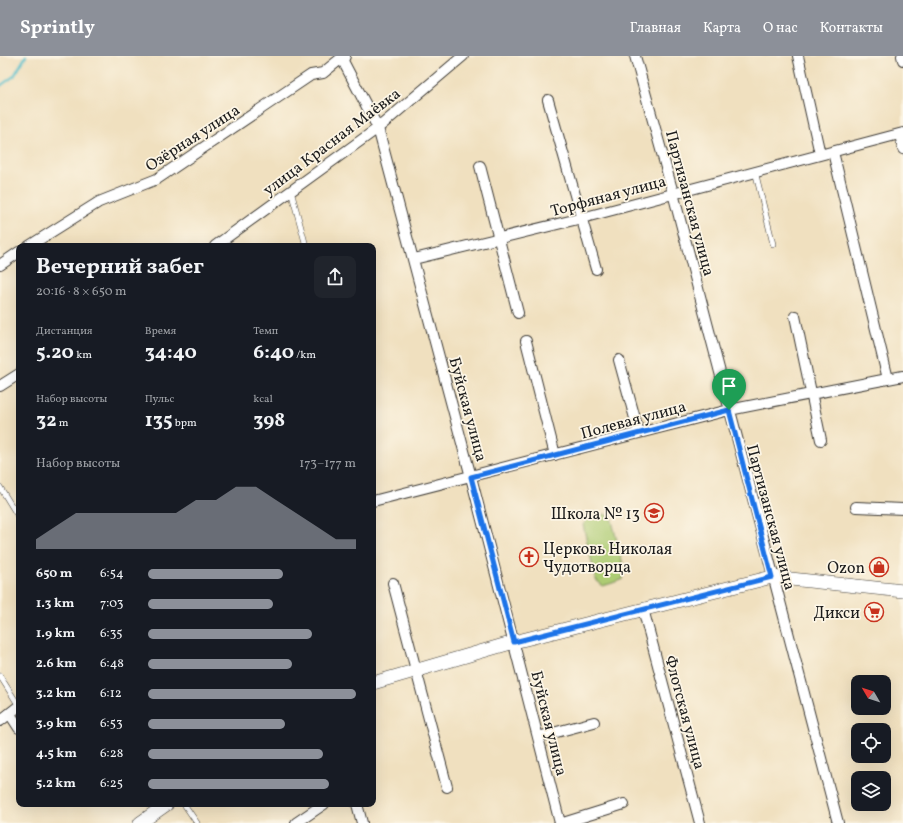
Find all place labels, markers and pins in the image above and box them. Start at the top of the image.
pin [712,369,746,410]
school or university icon: Школа № 13 [643,502,665,524]
place label: Школа № 13 [551,504,640,526]
place label: Церковь Николая Чудотворца [543,539,672,579]
church icon: Церковь Николая Чудотворца [518,546,540,568]
shop icon: Ozon [868,556,890,578]
place label: Ozon [827,558,865,580]
supermarket icon: Дикси [863,601,885,623]
place label: Дикси [813,603,860,625]

